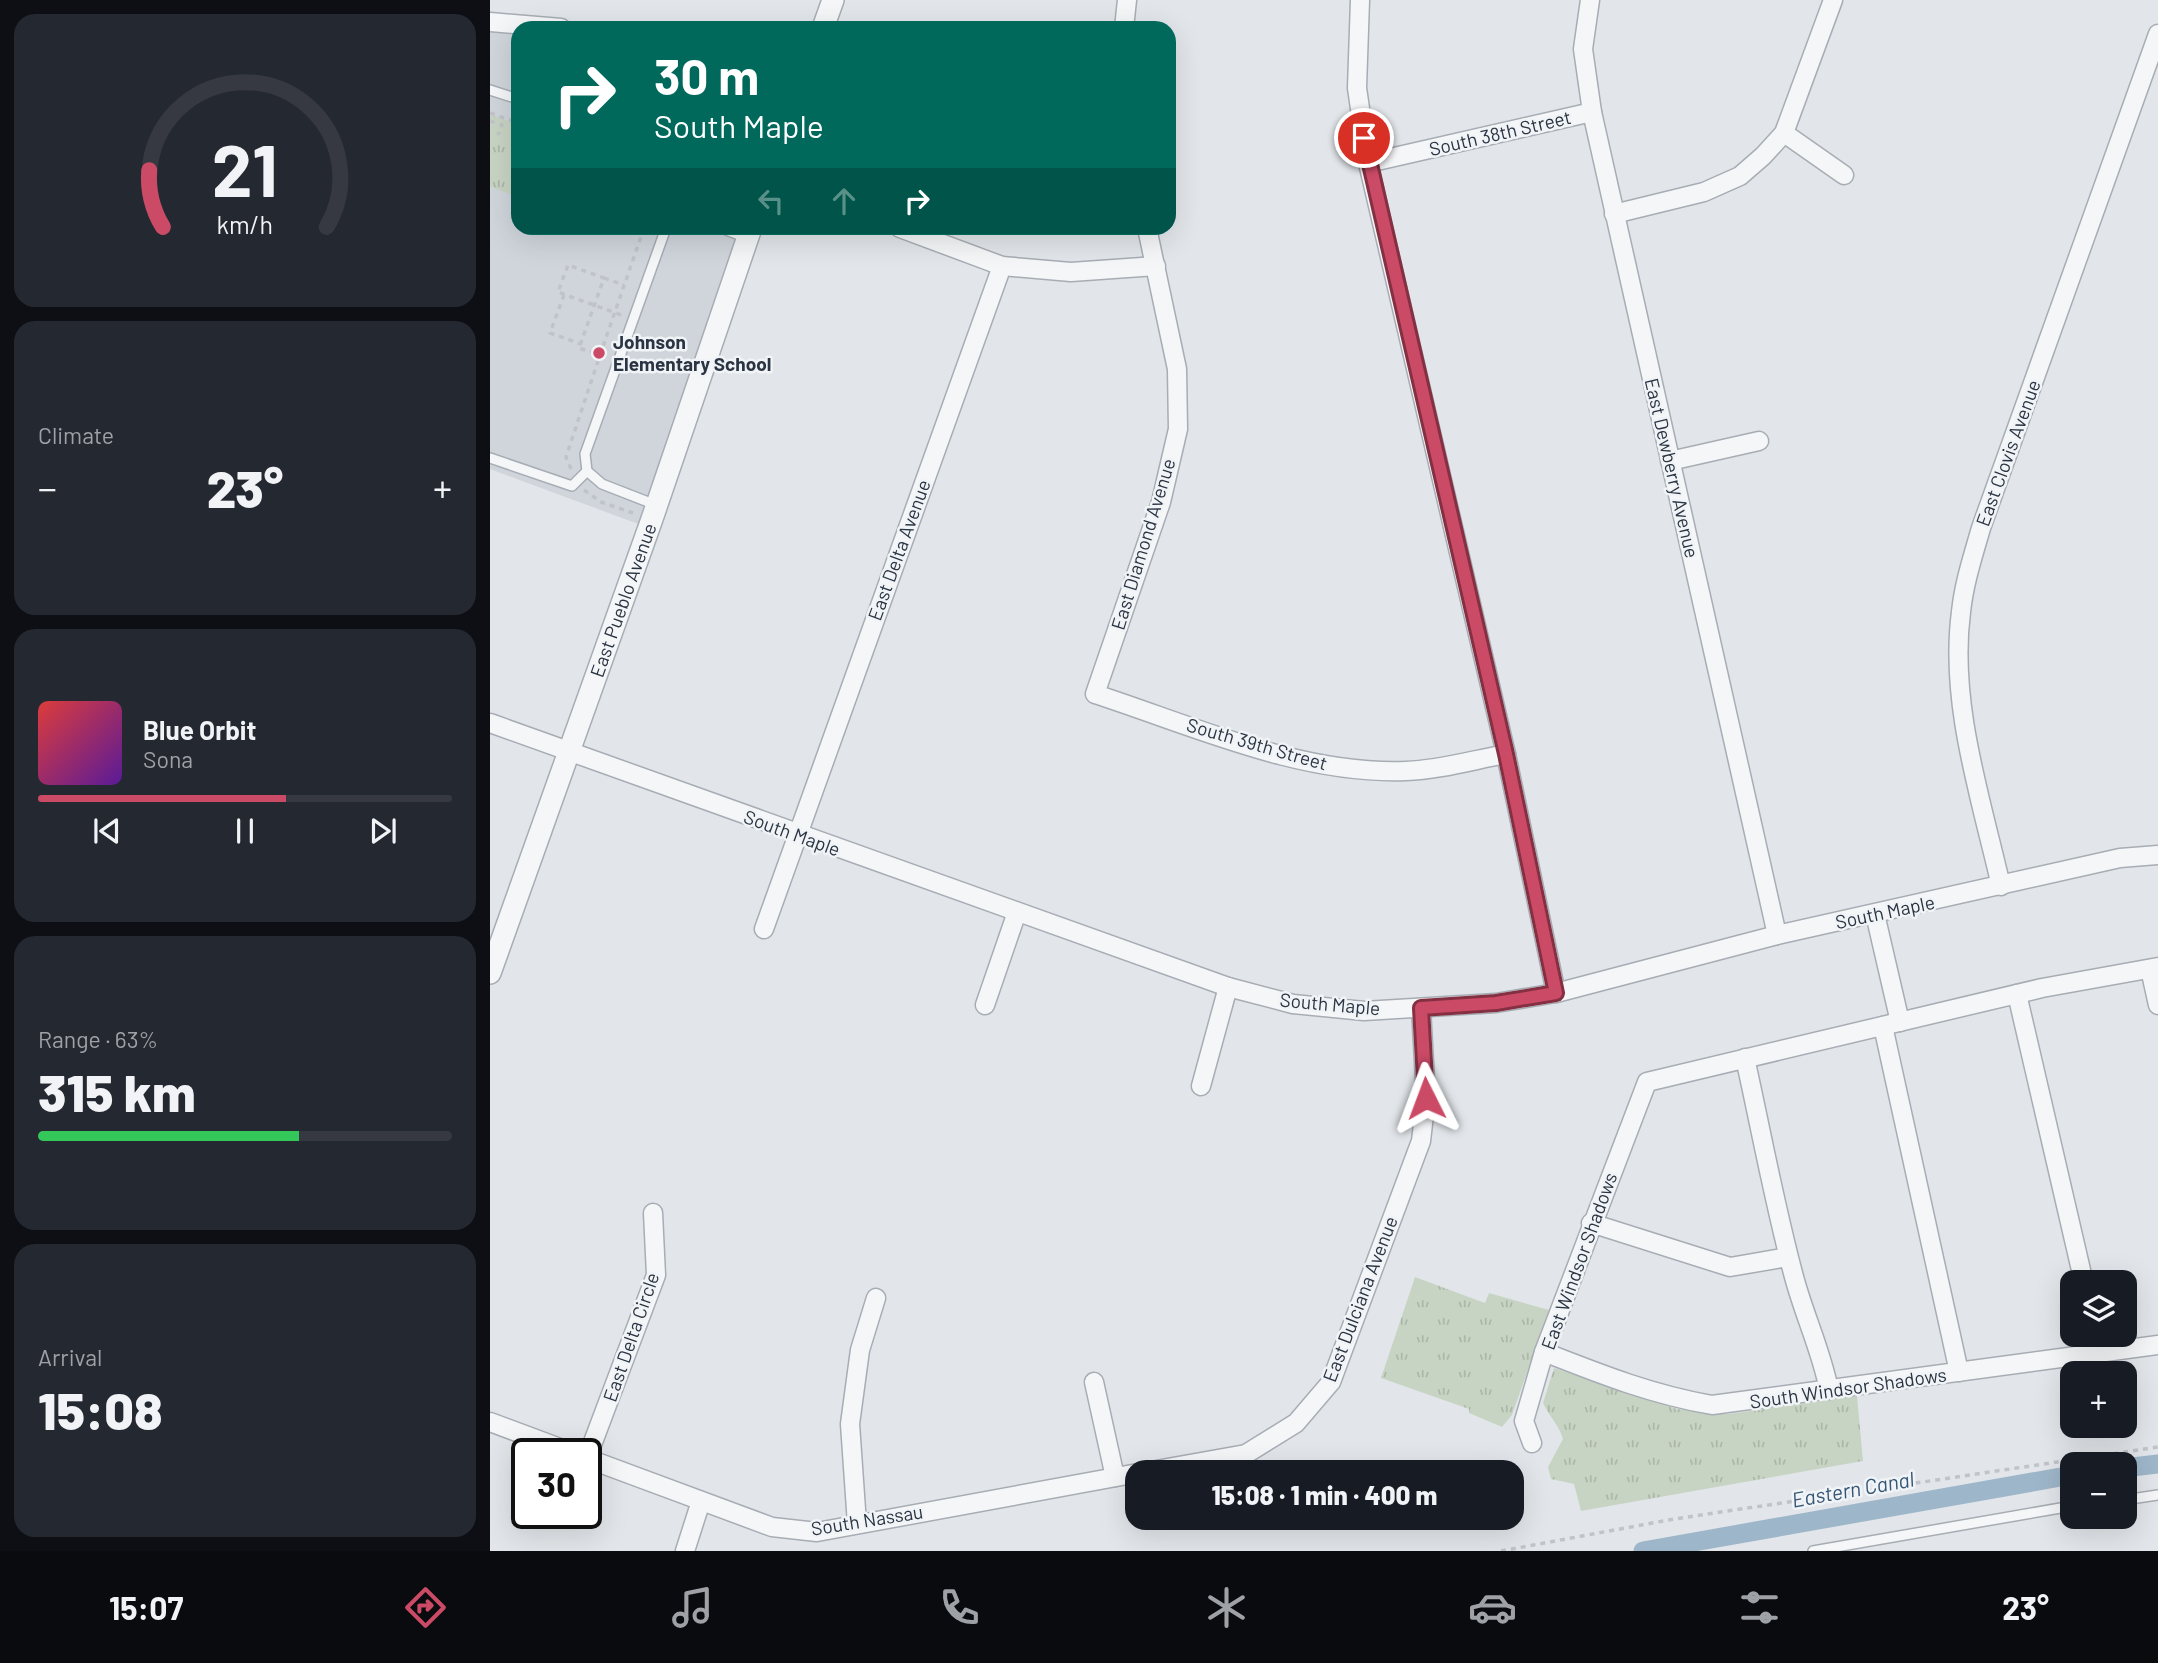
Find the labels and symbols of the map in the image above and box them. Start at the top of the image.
street label: South 38th Street [1427,105,1573,160]
pin [1334,108,1394,168]
place label: Johnson Elementary School [613,330,771,375]
marker: Johnson Elementary School [591,345,607,361]
street label: East Dewberry Avenue [1641,376,1704,560]
street label: East Clovis Avenue [1970,376,2045,529]
street label: East Diamond Avenue [1106,455,1180,632]
street label: East Delta Avenue [862,476,935,623]
street label: East Pueblo Avenue [585,520,661,680]
street label: South 39th Street [1184,712,1330,775]
street label: South Maple [741,804,843,861]
street label: South Maple [1833,890,1937,933]
street label: South Maple [1279,988,1381,1019]
position arrow [1389,1061,1463,1135]
street label: East Windsor Shadows [1536,1169,1621,1353]
street label: East Dulciana Avenue [1317,1213,1402,1385]
street label: East Delta Circle [598,1269,663,1405]
street label: South Windsor Shadows [1748,1362,1948,1413]
speed limit sign: 30 [511,1438,602,1529]
water label: Eastern Canal [1790,1465,1916,1512]
street label: South Nassau [809,1499,925,1540]

